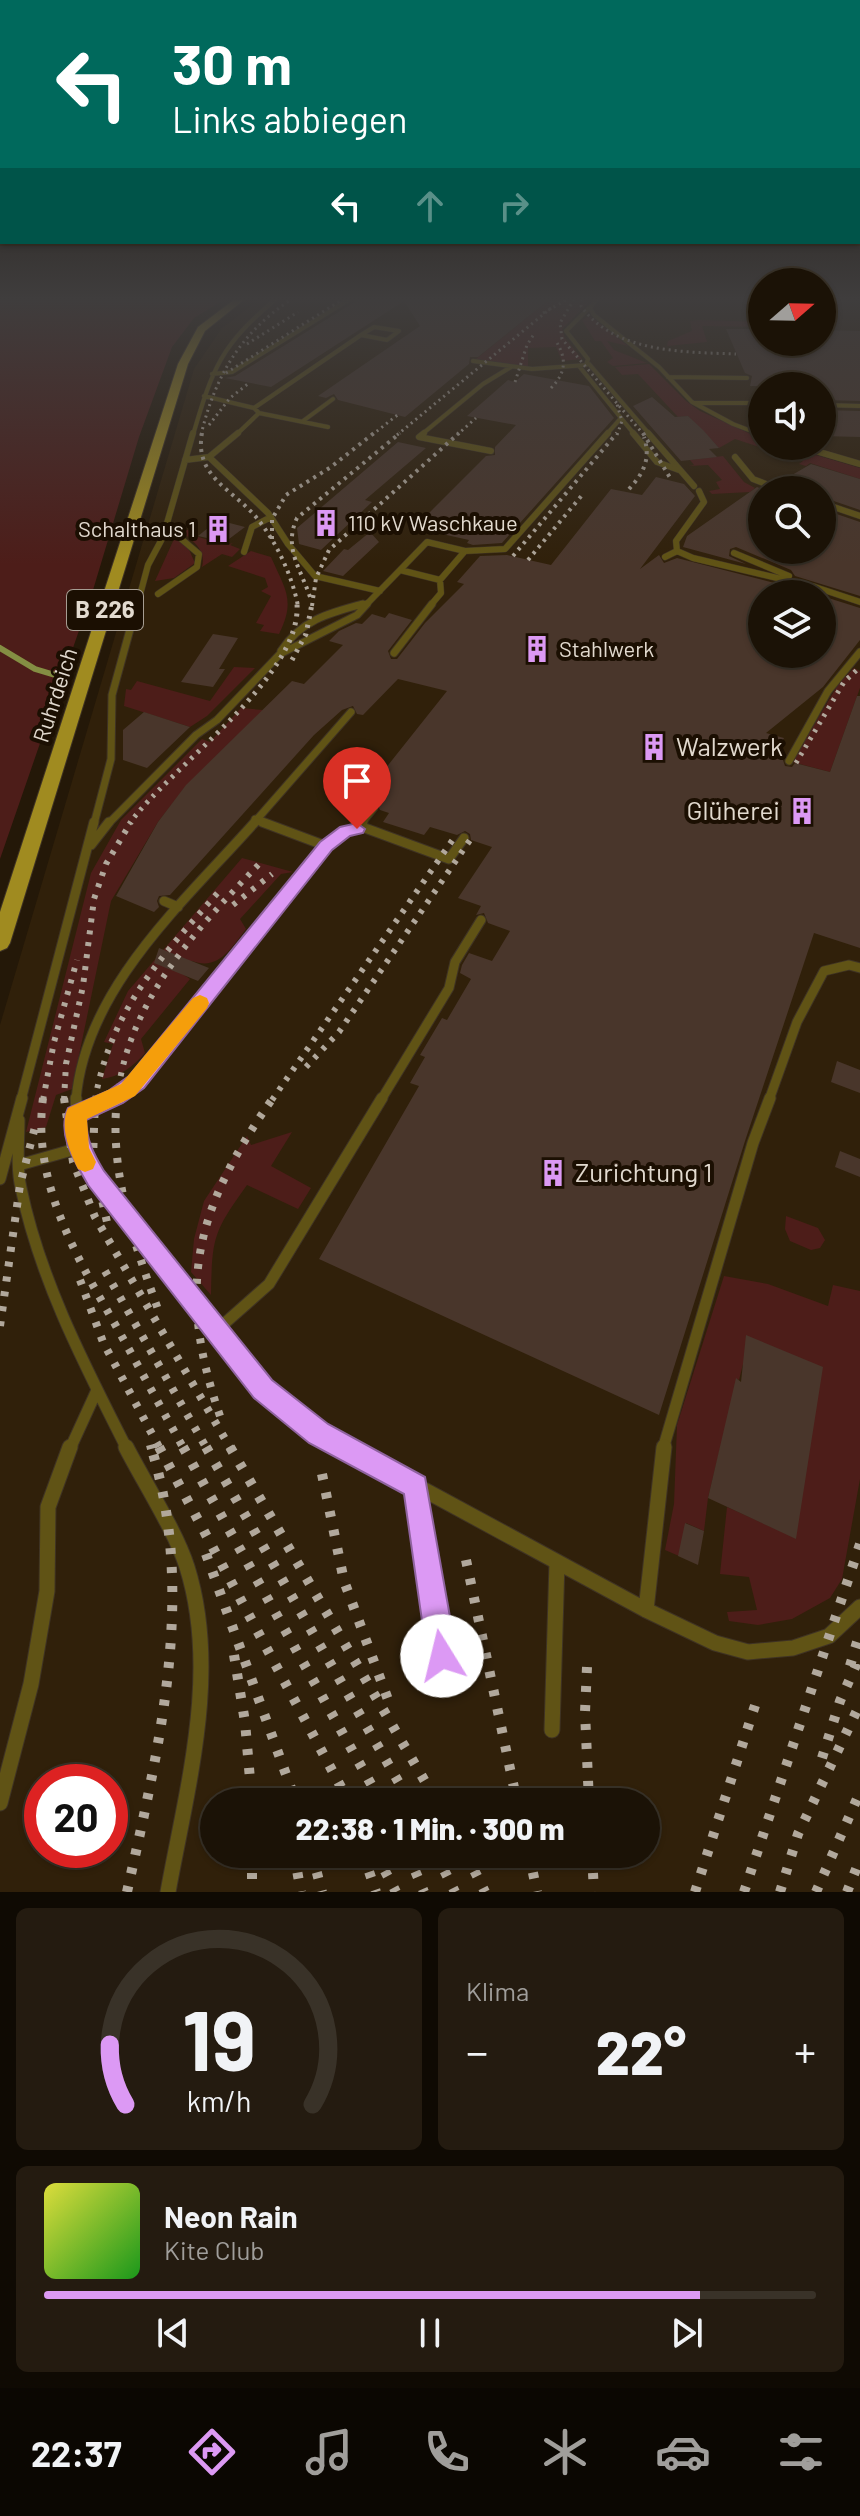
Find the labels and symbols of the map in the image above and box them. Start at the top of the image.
north arrow [748,268,836,356]
building icon: 110 kV Waschkaue [311,508,341,538]
place label: 110 kV Waschkaue [348,509,518,535]
building icon: Schalthaus 1 [203,514,233,544]
place label: Schalthaus 1 [78,515,196,541]
road number: B 226 [67,590,143,630]
building icon: Stahlwerk [522,634,552,664]
place label: Stahlwerk [559,635,654,661]
street label: Ruhrdeich [27,644,82,745]
place label: Walzwerk [676,730,783,761]
building icon: Walzwerk [639,732,669,762]
pin [323,747,391,829]
place label: Glüherei [687,794,780,825]
building icon: Glüherei [787,796,817,826]
place label: Zurichtung 1 [575,1156,712,1187]
building icon: Zurichtung 1 [538,1158,568,1188]
position arrow [400,1614,484,1698]
speed limit sign: 20 [24,1764,128,1868]

